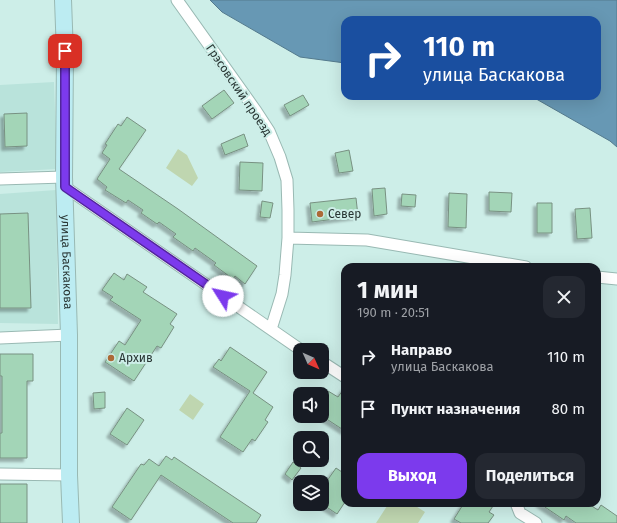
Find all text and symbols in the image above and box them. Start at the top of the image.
text: 110 m [423,30,495,63]
icon: right [357,32,409,84]
pin [48,34,82,68]
icon: arrive [54,40,76,62]
street label: Грэсовский проезд [203,42,275,139]
text: улица Баскакова [423,64,565,86]
place label: Север [328,207,361,221]
marker: Север [315,209,325,219]
street label: улица Баскакова [58,214,75,310]
position arrow [202,275,244,317]
text: 1 мин [357,276,418,304]
button: close [543,276,585,318]
text: 190 m · 20:51 [357,305,430,320]
text: Направо [391,341,452,359]
north arrow [293,343,329,379]
map controls [293,343,329,511]
icon: right [357,346,379,368]
text: 110 m [547,348,585,366]
place label: Архив [119,351,153,365]
marker: Архив [106,353,116,363]
text: улица Баскакова [391,359,494,374]
button: sound [293,387,329,423]
icon: arrive [357,398,379,420]
text: Пункт назначения [391,400,520,418]
text: 80 m [552,400,585,418]
button: search [293,431,329,467]
button: Выход [357,453,467,499]
button: Поделиться [475,453,585,499]
button: layers [293,475,329,511]

